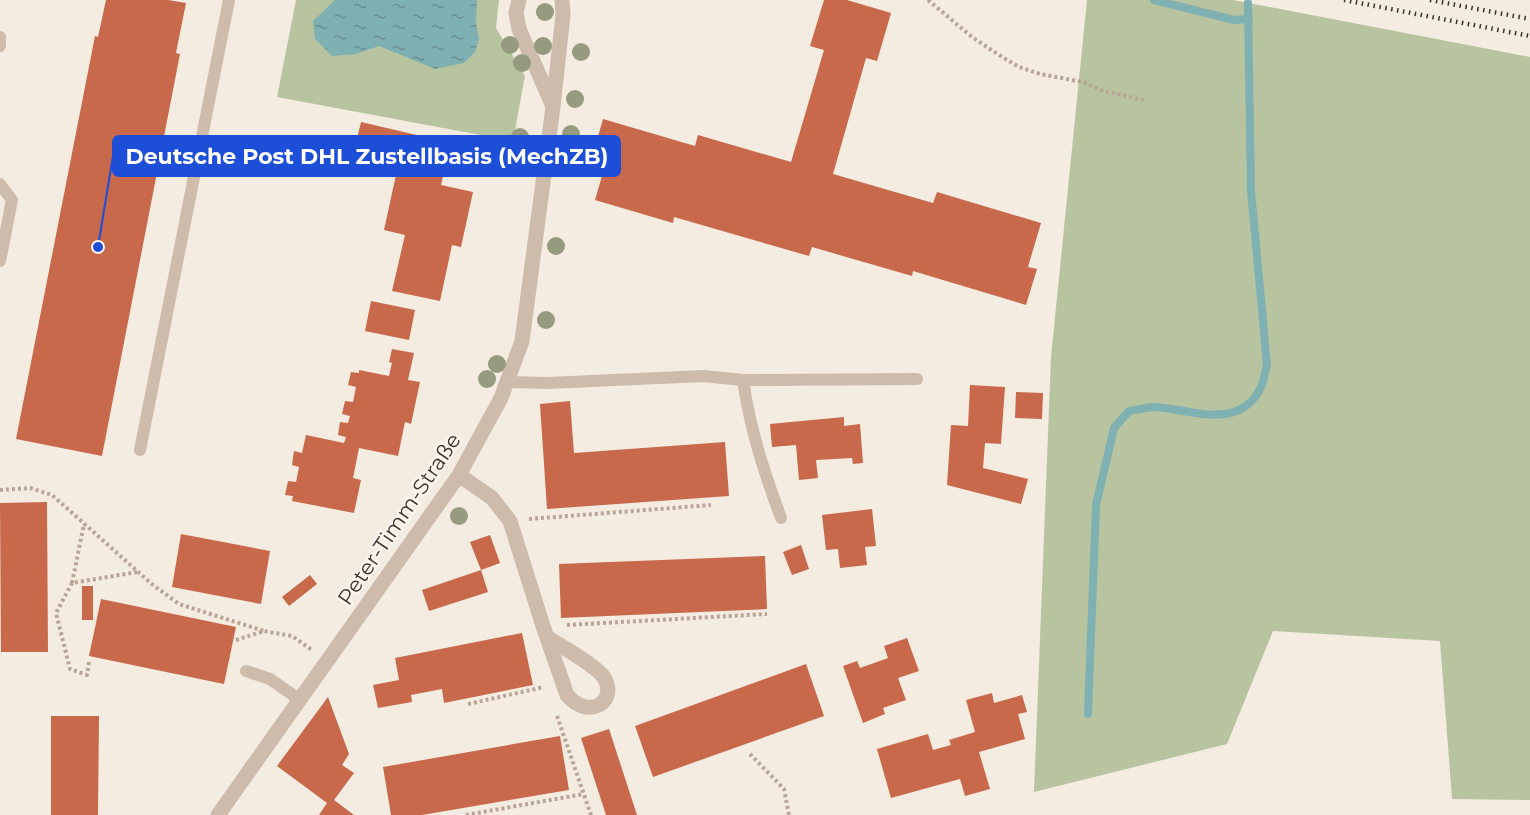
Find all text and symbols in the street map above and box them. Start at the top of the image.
callout: Deutsche Post DHL Zustellbasis (MechZB) [113,136,620,176]
text: Deutsche Post DHL Zustellbasis (MechZB) [126,143,608,170]
street label: Peter-Timm-Straße [332,428,466,610]

